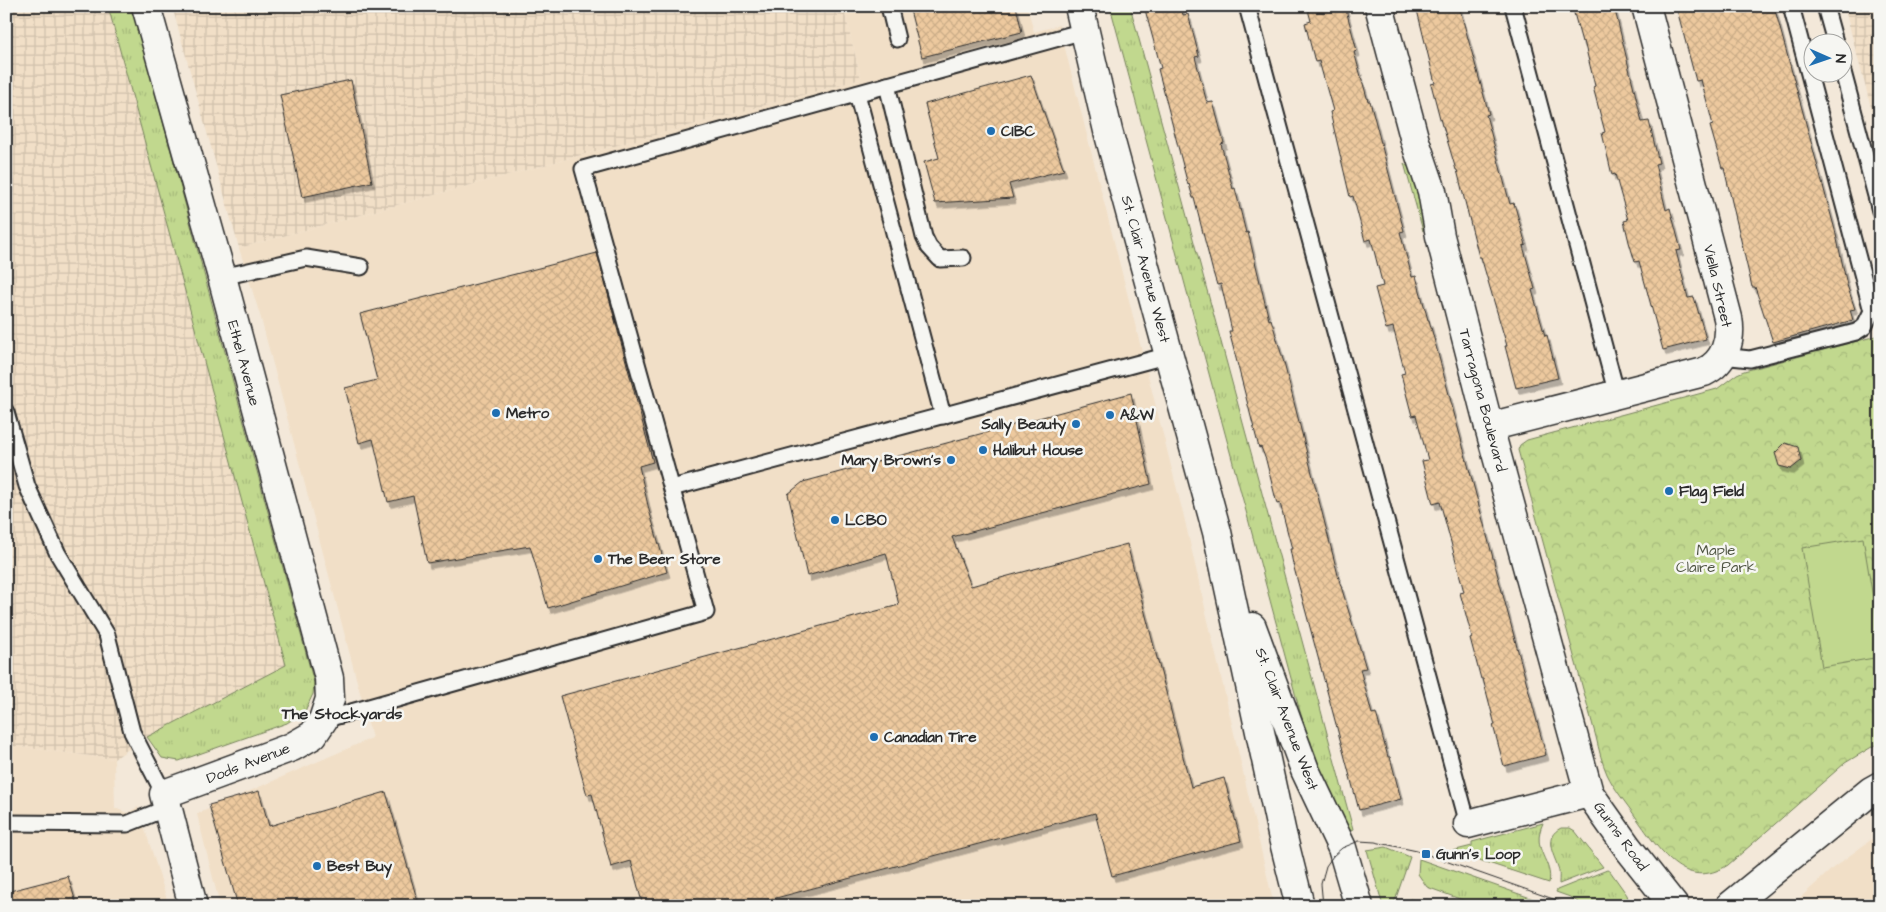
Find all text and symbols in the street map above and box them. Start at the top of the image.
north arrow [1804,32,1854,82]
text: N [1830,54,1850,63]
place label: CIBC [1001,121,1036,142]
marker: CIBC [985,125,997,137]
street label: St. Clair Avenue West [1116,193,1175,345]
street label: Viella Street [1698,243,1737,330]
street label: Ethel Avenue [222,318,265,408]
street label: Tarragona Boulevard [1452,326,1512,474]
place label: Metro [506,403,550,424]
place label: A&W [1120,405,1155,426]
marker: Metro [490,407,502,419]
marker: A&W [1104,409,1116,421]
place label: Sally Beauty [980,414,1067,436]
marker: Sally Beauty [1070,418,1082,430]
place label: Halibut House [993,440,1083,461]
marker: Halibut House [977,444,989,456]
place label: Mary Brown's [841,450,941,472]
marker: Mary Brown's [945,454,957,466]
place label: Flag Field [1679,481,1744,504]
marker: Flag Field [1663,485,1675,497]
place label: LCBO [845,510,887,531]
marker: LCBO [829,514,841,526]
park label: Maple Claire Park [1676,540,1756,578]
place label: The Beer Store [607,549,721,570]
marker: The Beer Store [592,553,604,565]
street label: St. Clair Avenue West [1250,645,1323,794]
district label: The Stockyards [281,703,402,726]
place label: Canadian Tire [884,727,977,748]
marker: Canadian Tire [868,731,880,743]
street label: Dods Avenue [203,738,293,789]
street label: Gunns Road [1588,797,1653,875]
place label: Gunn's Loop [1436,844,1521,865]
marker: Gunn's Loop [1420,848,1432,860]
place label: Best Buy [327,856,393,878]
marker: Best Buy [311,860,323,872]

